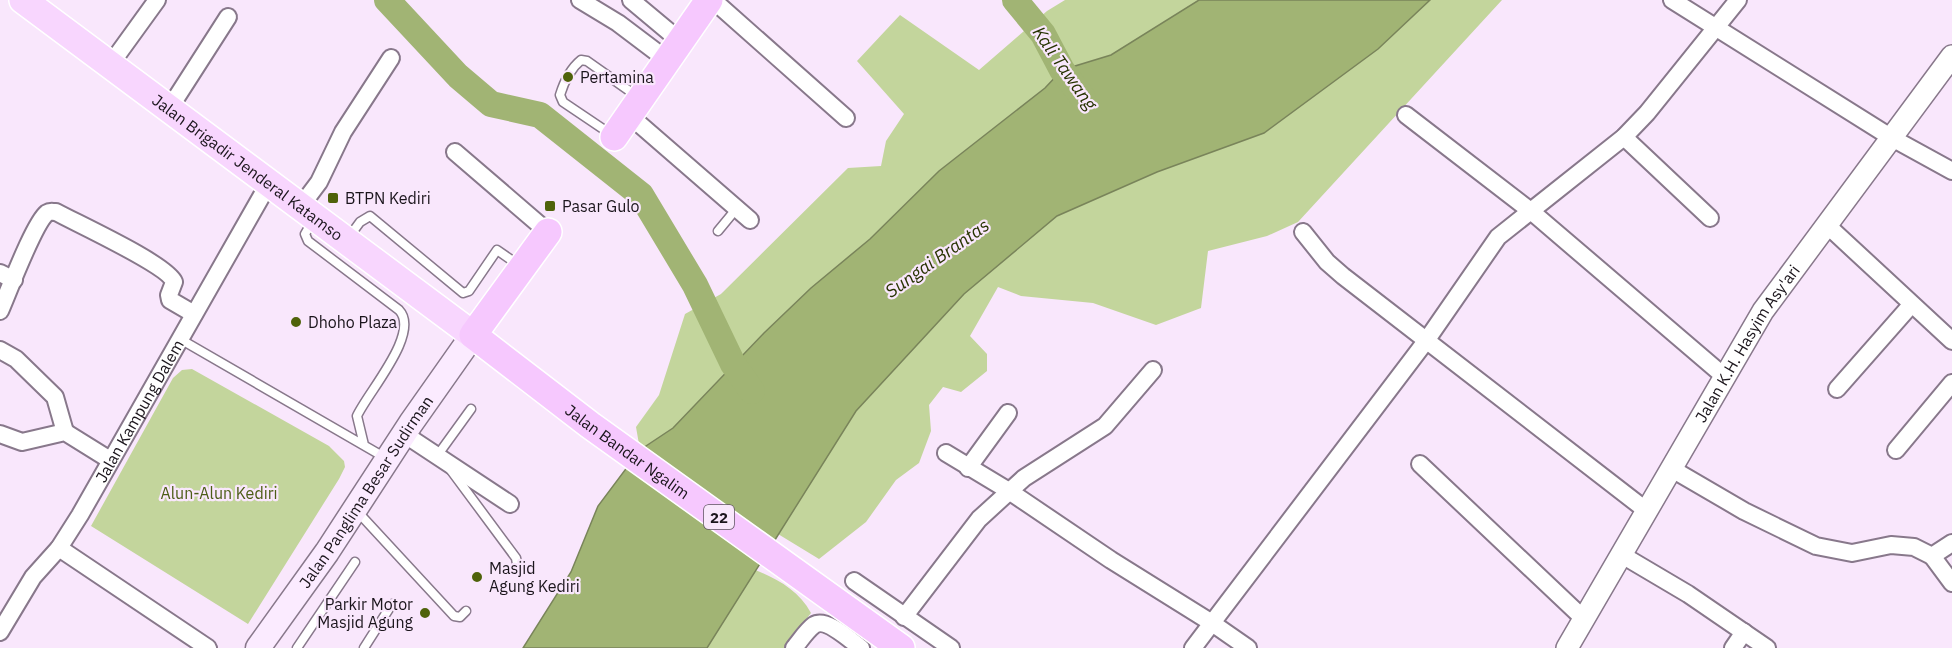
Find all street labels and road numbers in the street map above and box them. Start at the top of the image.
street label: Jalan Brigadir Jenderal Katamso [148,90,347,245]
street label: Jalan K.H. Hasyim Asy'ari [1691,261,1804,426]
street label: Jalan Kampung Dalem [91,336,188,486]
street label: Jalan Panglima Besar Sudirman [294,392,437,592]
street label: Jalan Bandar Ngalim [561,400,694,503]
road number: 22 [704,505,734,529]

